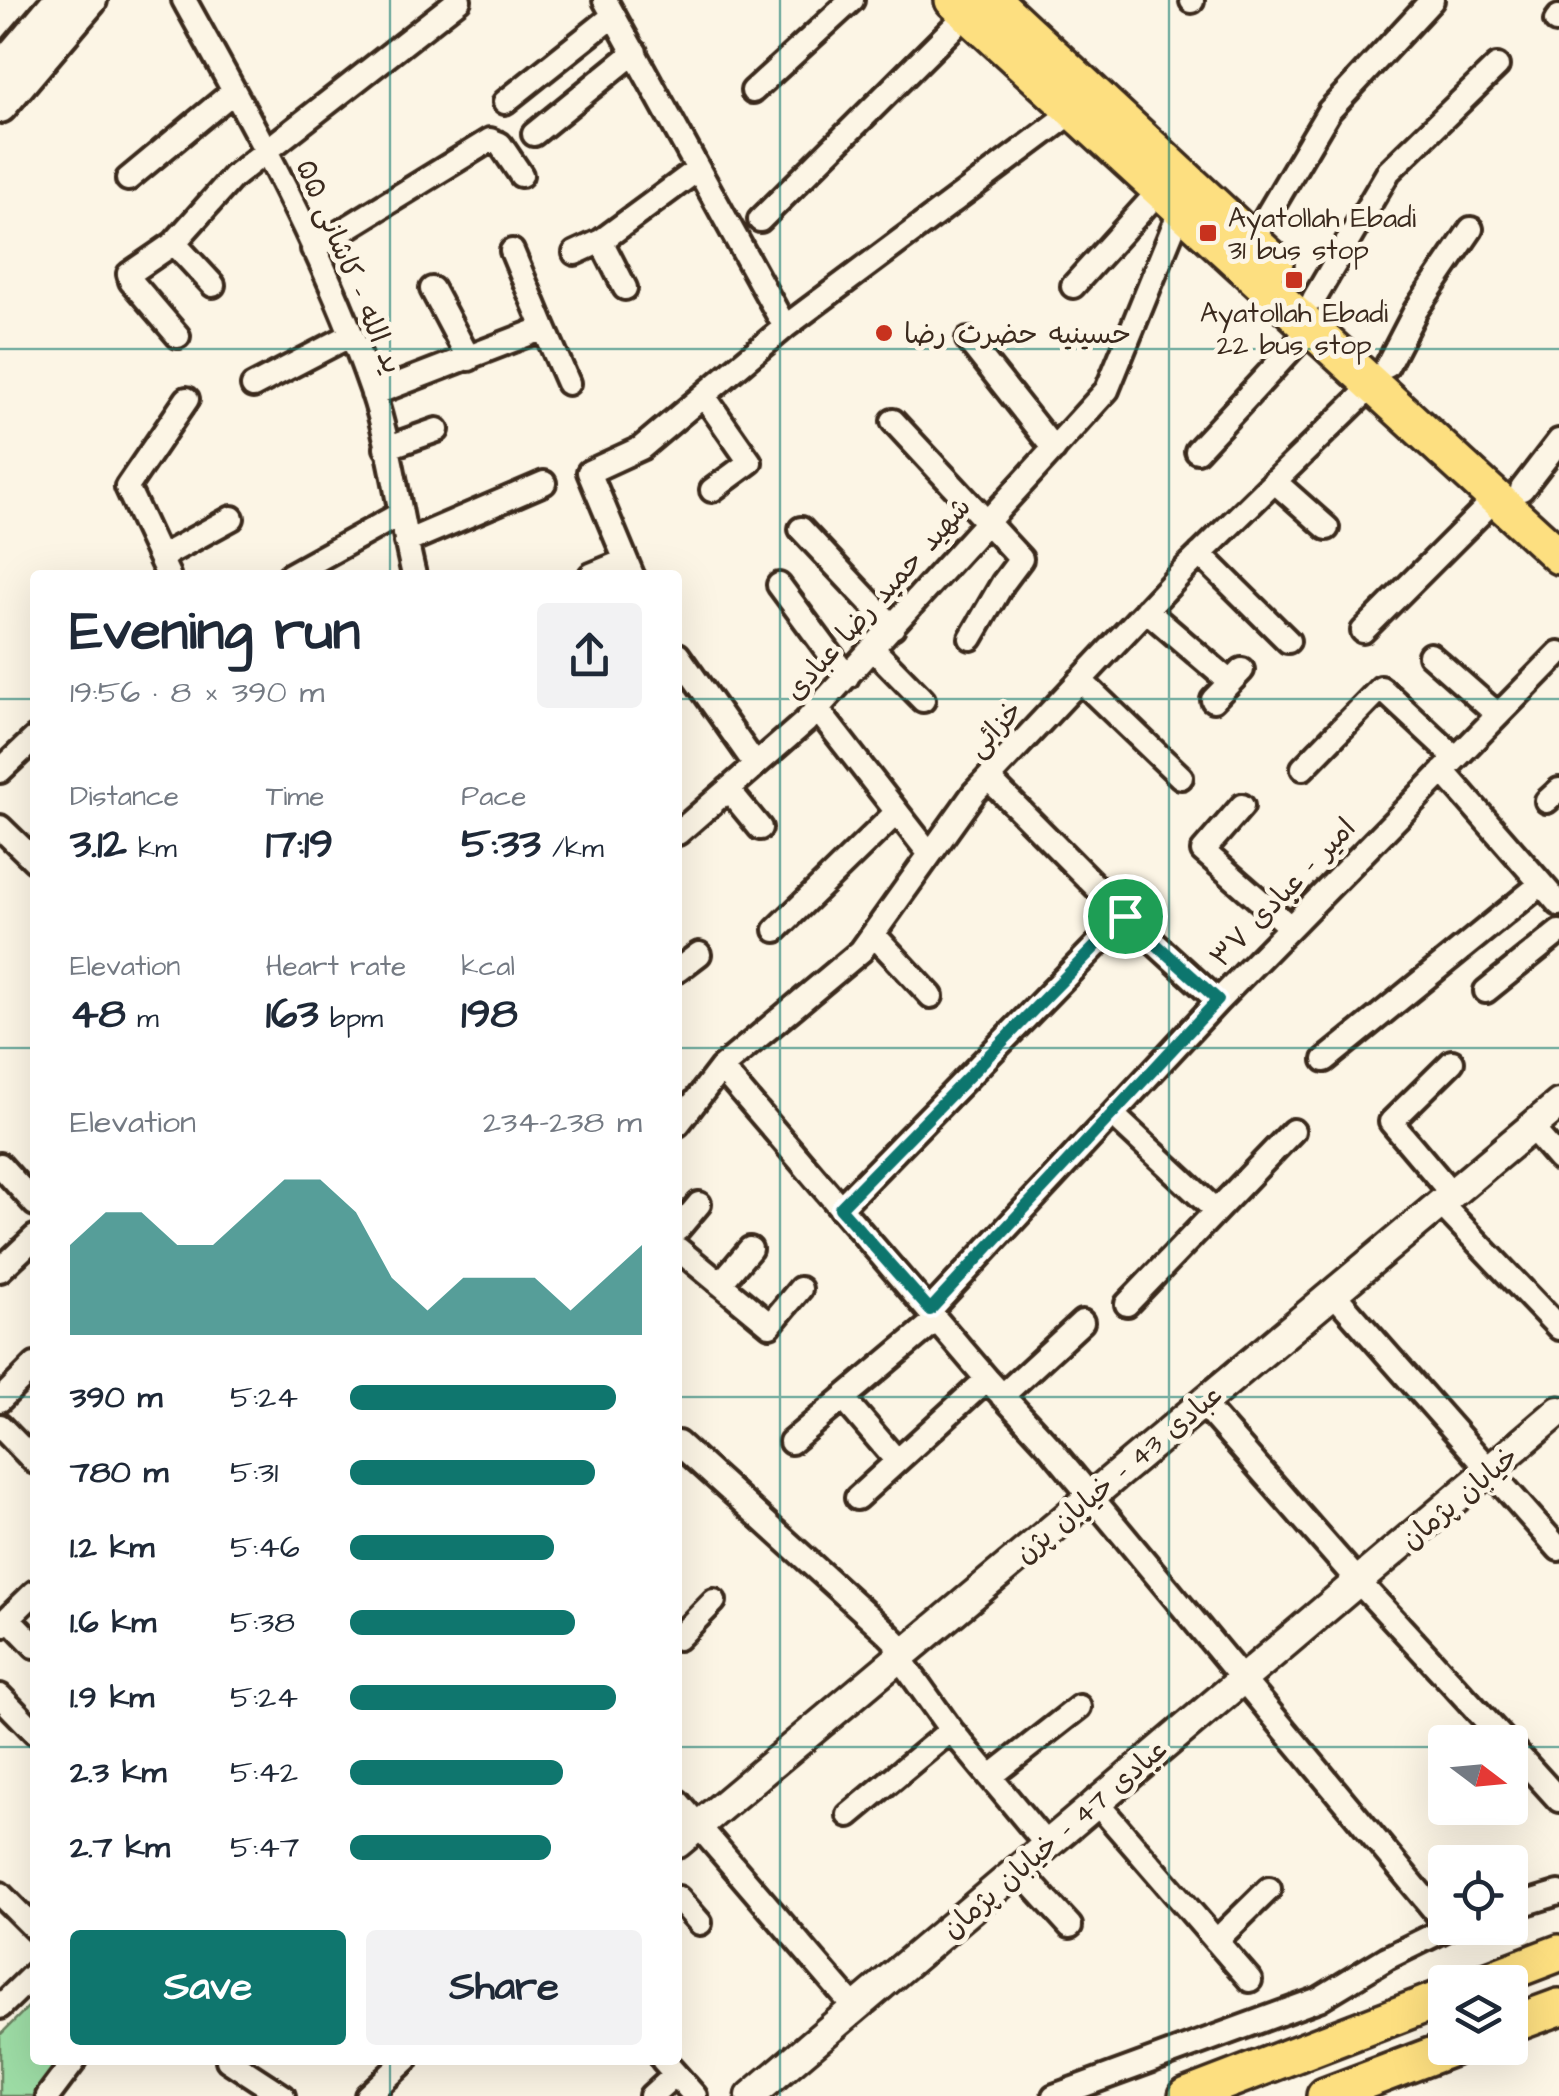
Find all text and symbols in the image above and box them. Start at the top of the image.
street label: ید الله - کاشانی ۵۵ [286,153,411,380]
place label: Ayatollah Ebadi 31 bus stop [1228,199,1416,270]
marker: Ayatollah Ebadi 31 bus stop [1197,222,1219,244]
marker: Ayatollah Ebadi 22 bus stop [1283,269,1305,291]
place label: Ayatollah Ebadi 22 bus stop [1200,294,1388,365]
place label: حسینیه حضرت رضا [904,315,1131,354]
marker: حسینیه حضرت رضا [873,322,895,344]
street label: شهید حمید رضا عبادی [776,489,980,709]
text: Evening run [70,594,360,670]
button: share [537,603,642,708]
text: 19:56 · 8 × 390 m [70,670,324,715]
street label: خزائی [959,692,1032,766]
text: Distance [70,777,179,816]
text: Time [266,777,324,816]
text: Pace [461,777,526,816]
street label: امیر - عبادی ۳۷ [1202,810,1365,976]
text: 3.12 [70,816,127,874]
text: 17:19 [266,816,333,874]
text: 5:33 [461,816,541,874]
text: km [127,829,177,868]
text: /km [541,829,604,868]
pin [1083,874,1168,959]
icon: arrive [1098,889,1153,944]
text: Elevation [70,947,180,986]
text: Heart rate [266,947,406,986]
text: kcal [461,947,515,986]
text: 48 [70,986,126,1044]
text: 163 [266,986,319,1044]
text: 198 [461,986,518,1044]
text: m [126,999,159,1038]
text: bpm [319,999,383,1038]
text: Elevation [70,1100,196,1145]
text: 234–238 m [483,1100,642,1145]
text: 390 m [70,1375,162,1420]
text: 5:24 [230,1375,298,1420]
street label: عبادی 43 - خیابان پژن [1007,1376,1231,1573]
street label: خیابان پژمان [1393,1438,1527,1559]
text: 780 m [70,1450,168,1495]
text: 5:31 [230,1450,278,1495]
text: 1.2 km [70,1525,154,1570]
text: 5:46 [230,1525,300,1570]
text: 1.6 km [70,1600,156,1645]
text: 5:38 [230,1600,295,1645]
text: 1.9 km [70,1675,154,1720]
text: 5:24 [230,1675,298,1720]
north arrow [1428,1725,1528,1825]
map controls [1428,1725,1528,2065]
street label: عبادی 47 - خیابان پژمان [934,1730,1176,1948]
text: 2.3 km [70,1750,166,1795]
text: 5:42 [230,1750,298,1795]
text: 2.7 km [70,1825,170,1870]
text: 5:47 [230,1825,299,1870]
button: locate [1428,1845,1528,1945]
button: Save [70,1930,346,2045]
button: Share [366,1930,642,2045]
button: layers [1428,1965,1528,2065]

